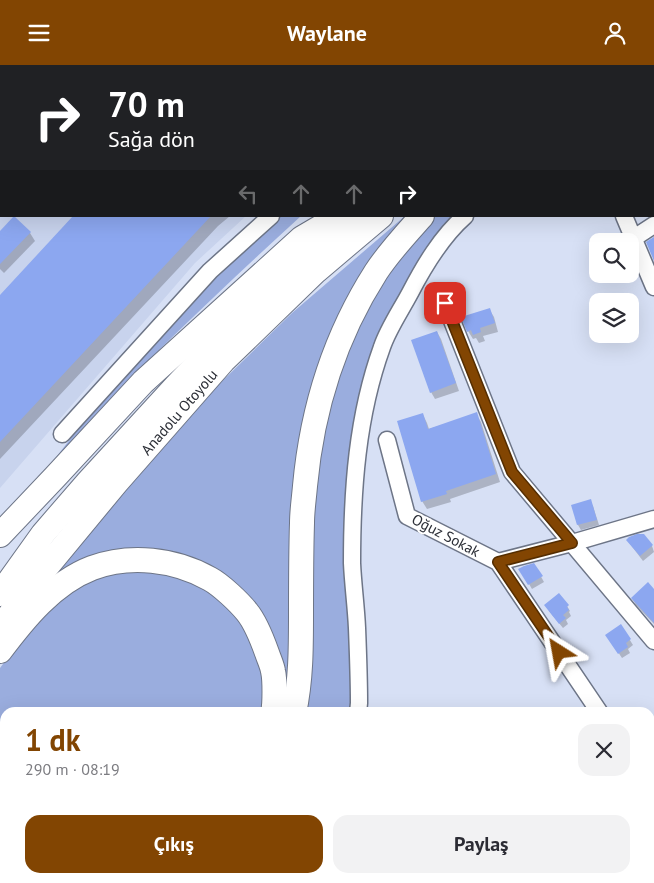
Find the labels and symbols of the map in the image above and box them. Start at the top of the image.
pin [424,282,466,324]
street label: Anadolu Otoyolu [137,365,221,459]
street label: Oğuz Sokak [409,509,484,561]
position arrow [532,625,584,677]

